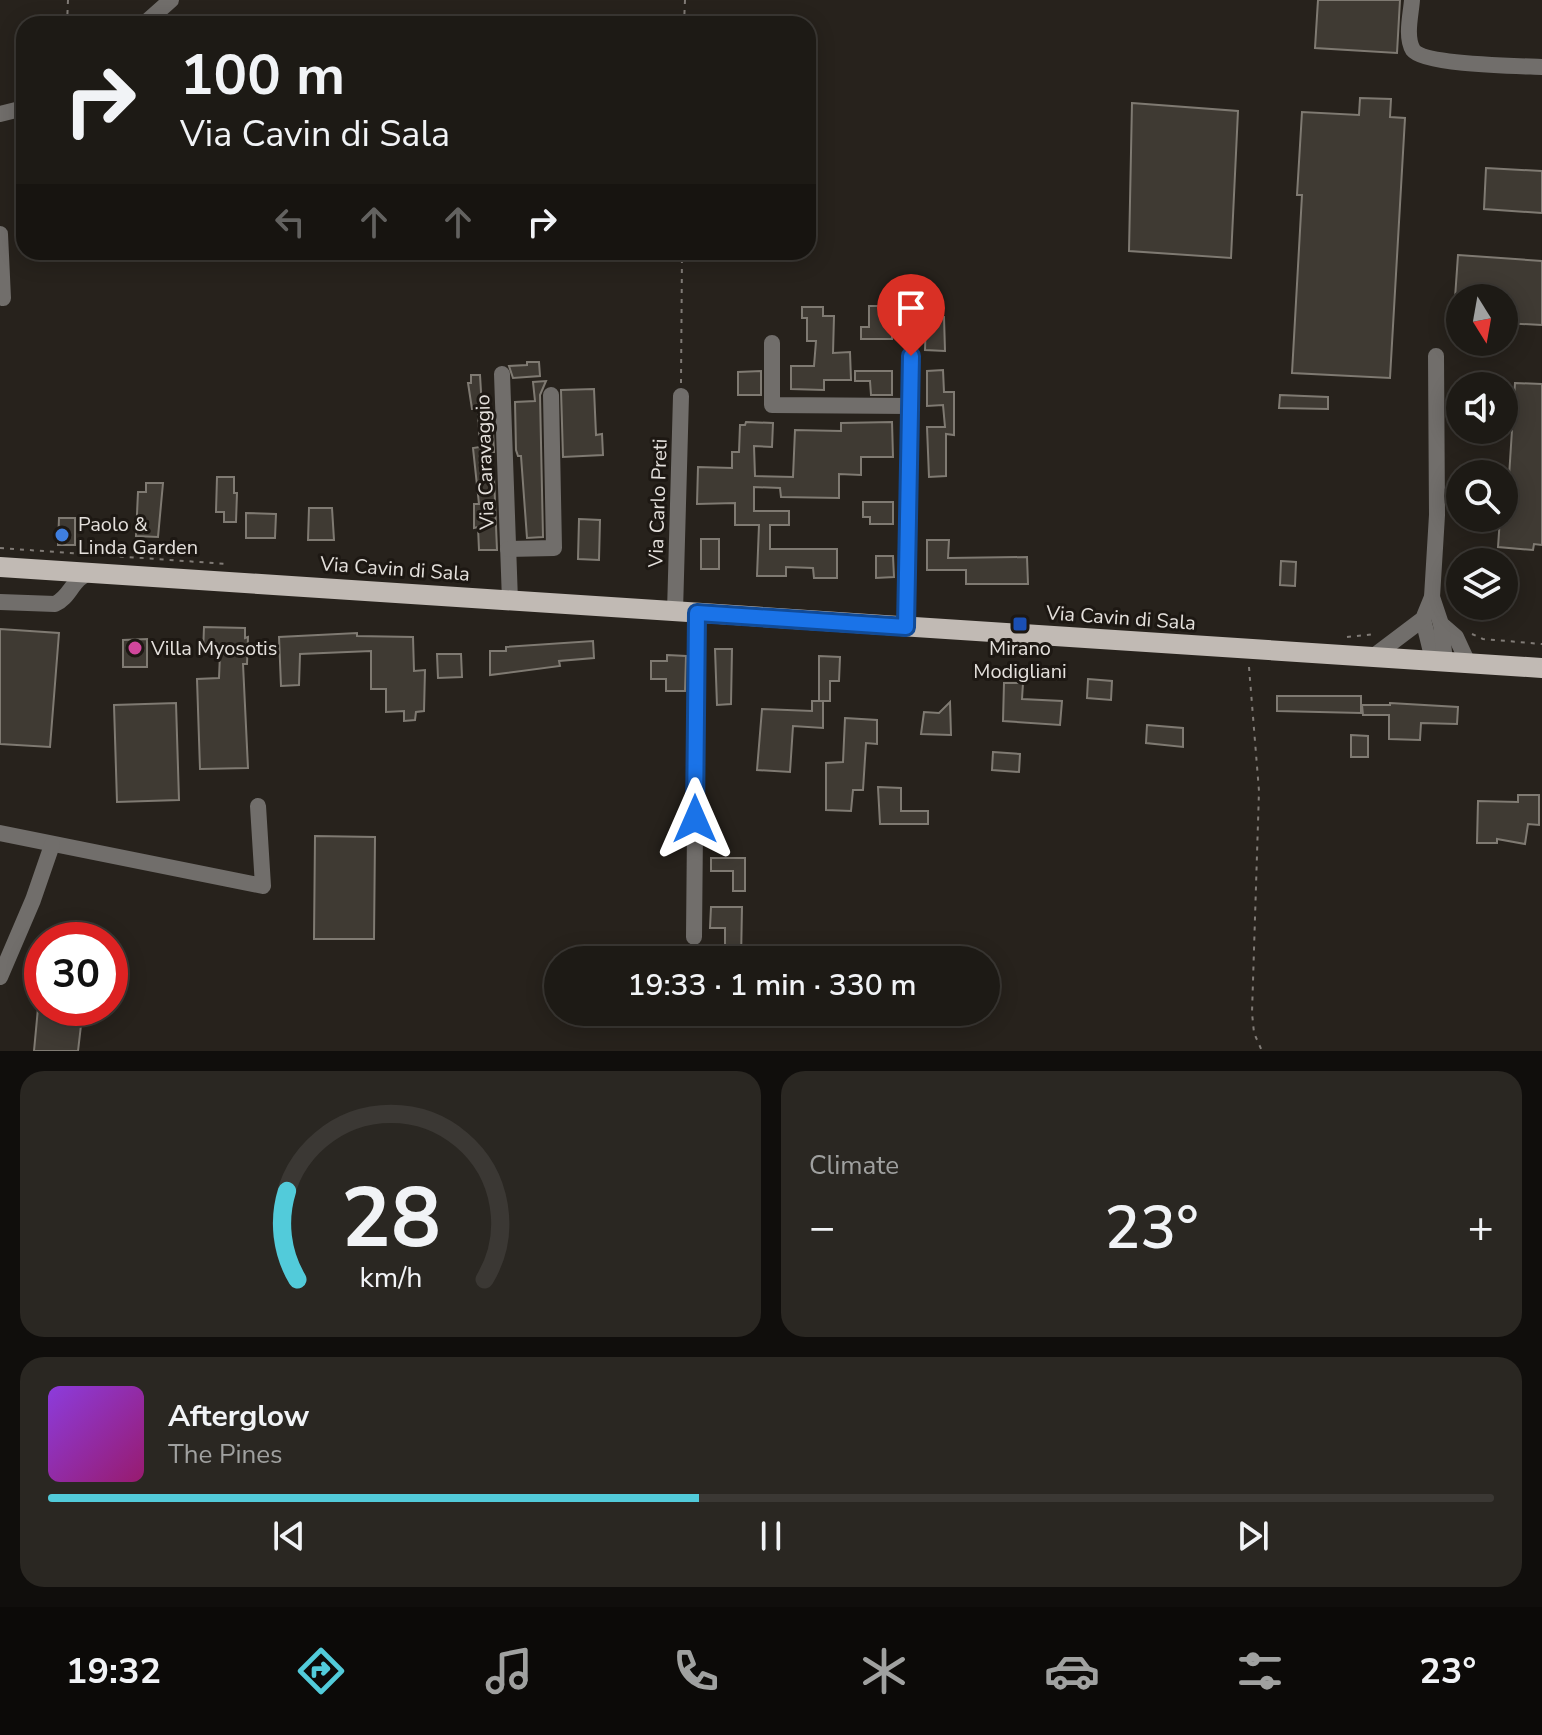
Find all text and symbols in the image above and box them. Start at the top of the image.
text: 100 m [180,37,345,114]
icon: right [48,48,152,152]
text: Via Cavin di Sala [180,110,450,159]
icon: left [268,200,312,244]
icon: ahead [352,200,396,244]
icon: ahead [436,200,480,244]
icon: right [520,200,564,244]
pin [877,274,945,356]
north arrow [1446,284,1518,356]
map controls [1446,284,1518,620]
icon: arrive [889,286,933,330]
button: sound [1446,372,1518,444]
street label: Via Caravaggio [469,394,501,531]
street label: Via Carlo Preti [642,438,674,569]
button: search [1446,460,1518,532]
place label: Paolo & Linda Garden [78,511,198,561]
marker: Paolo & Linda Garden [53,526,71,544]
button: layers [1446,548,1518,620]
street label: Via Cavin di Sala [318,550,471,588]
street label: Via Cavin di Sala [1044,599,1197,637]
marker: Mirano Modigliani [1011,615,1029,633]
place label: Villa Myosotis [150,635,277,662]
place label: Mirano Modigliani [973,635,1067,685]
marker: Villa Myosotis [126,639,144,657]
position arrow [653,777,737,861]
speed limit sign: 30 [24,922,128,1026]
text: 19:33 · 1 min · 330 m [627,965,917,1006]
text: Climate [809,1148,899,1183]
text: 28 [341,1162,440,1275]
text: 23° [1104,1187,1199,1269]
text: − [809,1198,835,1258]
text: + [1468,1198,1494,1258]
text: km/h [359,1258,422,1297]
text: Afterglow [168,1396,309,1437]
text: The Pines [168,1437,283,1472]
icon: previous [267,1514,311,1558]
icon: pause [749,1514,793,1558]
icon: next [1231,1514,1275,1558]
icon: directions [293,1643,349,1699]
icon: music [481,1643,537,1699]
icon: phone [668,1643,724,1699]
icon: climate [856,1643,912,1699]
icon: car [1044,1643,1100,1699]
icon: filters [1232,1643,1288,1699]
text: 19:32 [66,1647,161,1696]
text: 23° [1419,1647,1476,1696]

